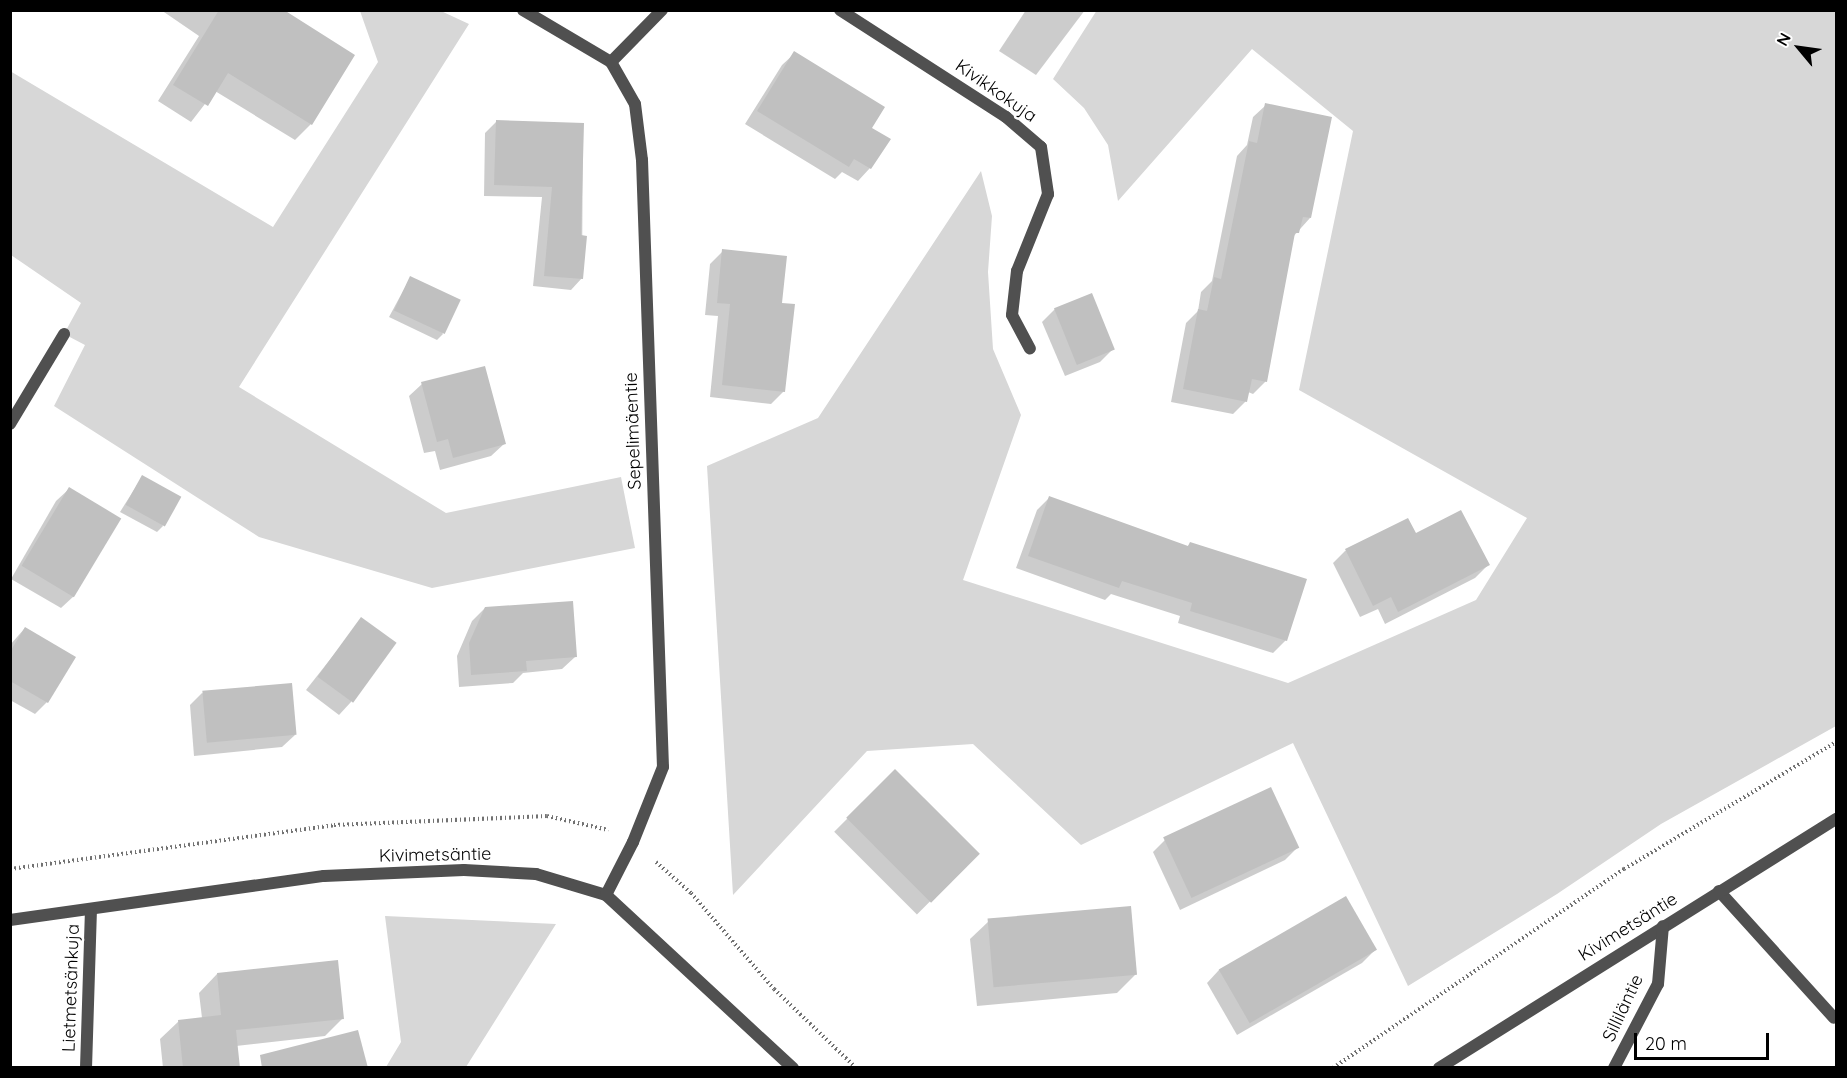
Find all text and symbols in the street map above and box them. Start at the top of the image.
north arrow [1769,18,1829,78]
text: N [1772,29,1795,49]
street label: Kivikkokuja [951,55,1041,127]
street label: Sepelimäentie [620,372,646,490]
street label: Kivimetsäntie [379,843,491,867]
street label: Kivimetsäntie [1575,888,1681,966]
street label: Lietmetsänkuja [58,924,84,1052]
street label: Silliläntie [1598,971,1648,1045]
scale bar [1637,1021,1772,1059]
text: 20 m [1645,1032,1687,1055]

